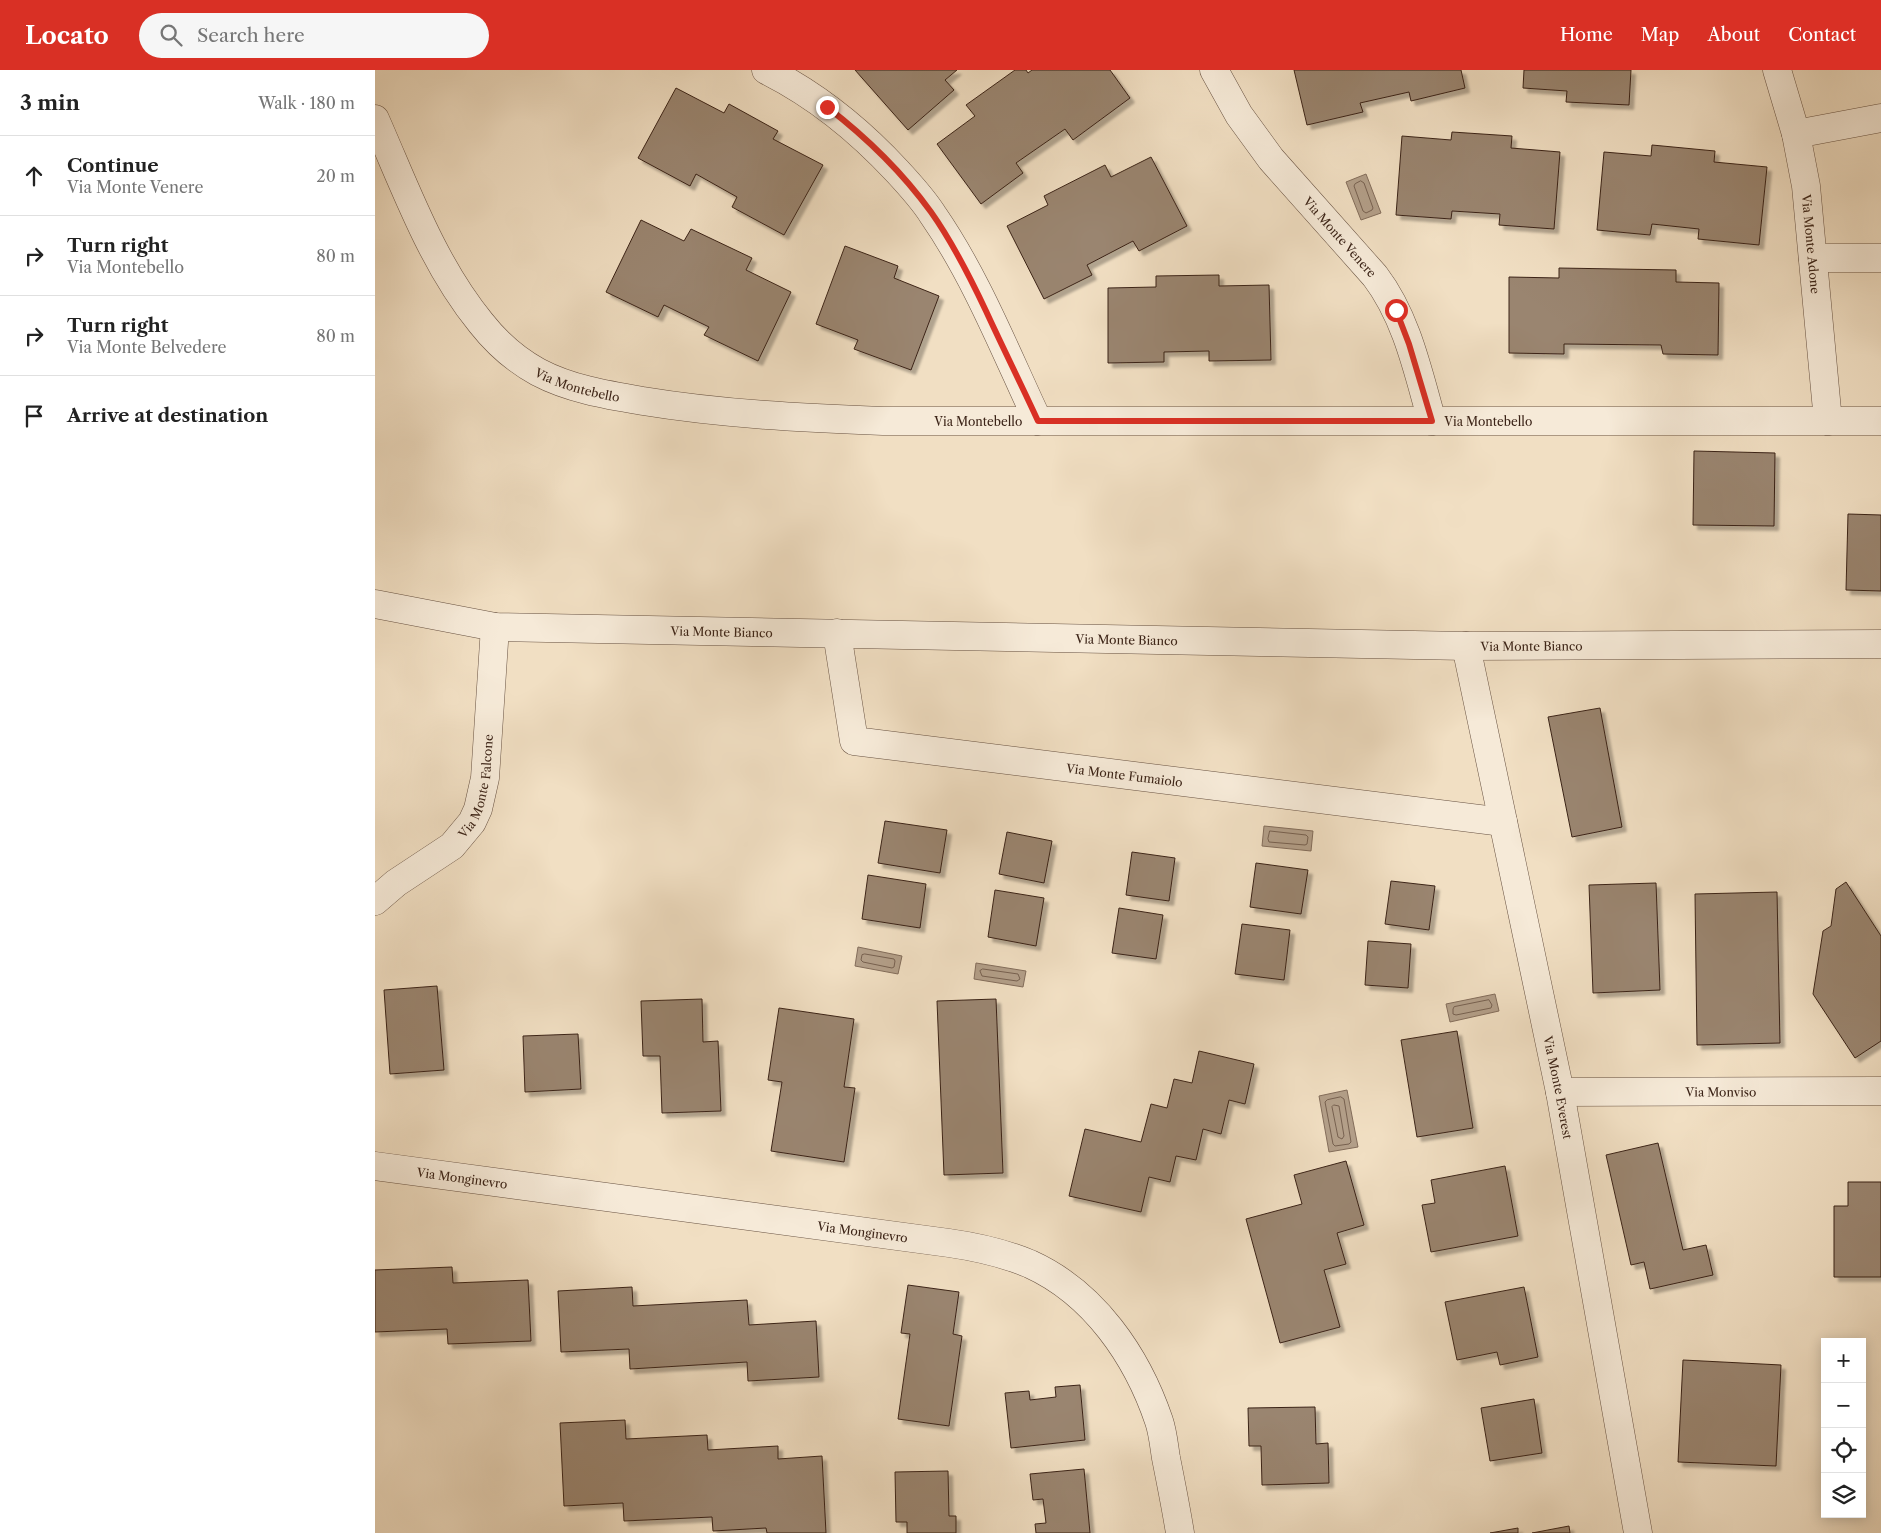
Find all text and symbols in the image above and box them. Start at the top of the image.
search box [139,13,489,58]
text: Locato [25,21,109,50]
icon: search [157,21,185,49]
text: Search here [197,24,305,47]
text: Home [1560,24,1613,46]
text: Map [1641,24,1679,46]
text: About [1707,24,1760,46]
text: Contact [1788,24,1856,46]
text: 3 min [20,90,80,115]
text: Walk · 180 m [258,93,355,113]
route end [816,96,839,119]
text: Continue [67,154,159,177]
icon: ahead [20,162,48,190]
text: 20 m [316,166,355,186]
text: Via Monte Venere [67,177,203,197]
street label: Via Monte Venere [1300,193,1380,280]
street label: Via Monte Adone [1799,193,1824,295]
text: Turn right [67,234,168,257]
icon: right [20,242,48,270]
text: 80 m [316,246,355,266]
text: Via Montebello [67,257,184,277]
route start [1385,299,1408,322]
text: Turn right [67,314,168,337]
icon: right [20,322,48,350]
text: 80 m [316,326,355,346]
text: Via Monte Belvedere [67,337,227,357]
street label: Via Montebello [532,364,621,404]
icon: arrive [20,402,48,430]
text: Arrive at destination [67,404,268,427]
street label: Via Montebello [933,414,1022,429]
street label: Via Montebello [1443,414,1532,429]
street label: Via Monte Bianco [670,623,773,640]
street label: Via Monte Bianco [1074,631,1178,648]
street label: Via Monte Bianco [1480,638,1583,653]
street label: Via Monte Falcone [454,734,495,841]
street label: Via Monte Fumaiolo [1064,760,1184,789]
street label: Via Monte Everest [1541,1034,1576,1141]
street label: Via Monviso [1685,1084,1756,1099]
street label: Via Monginevro [415,1164,508,1191]
street label: Via Monginevro [815,1218,909,1245]
map controls [1821,1338,1866,1518]
button: + [1821,1338,1866,1383]
button: − [1821,1383,1866,1428]
button: locate [1821,1428,1866,1473]
button: layers [1821,1473,1866,1518]

